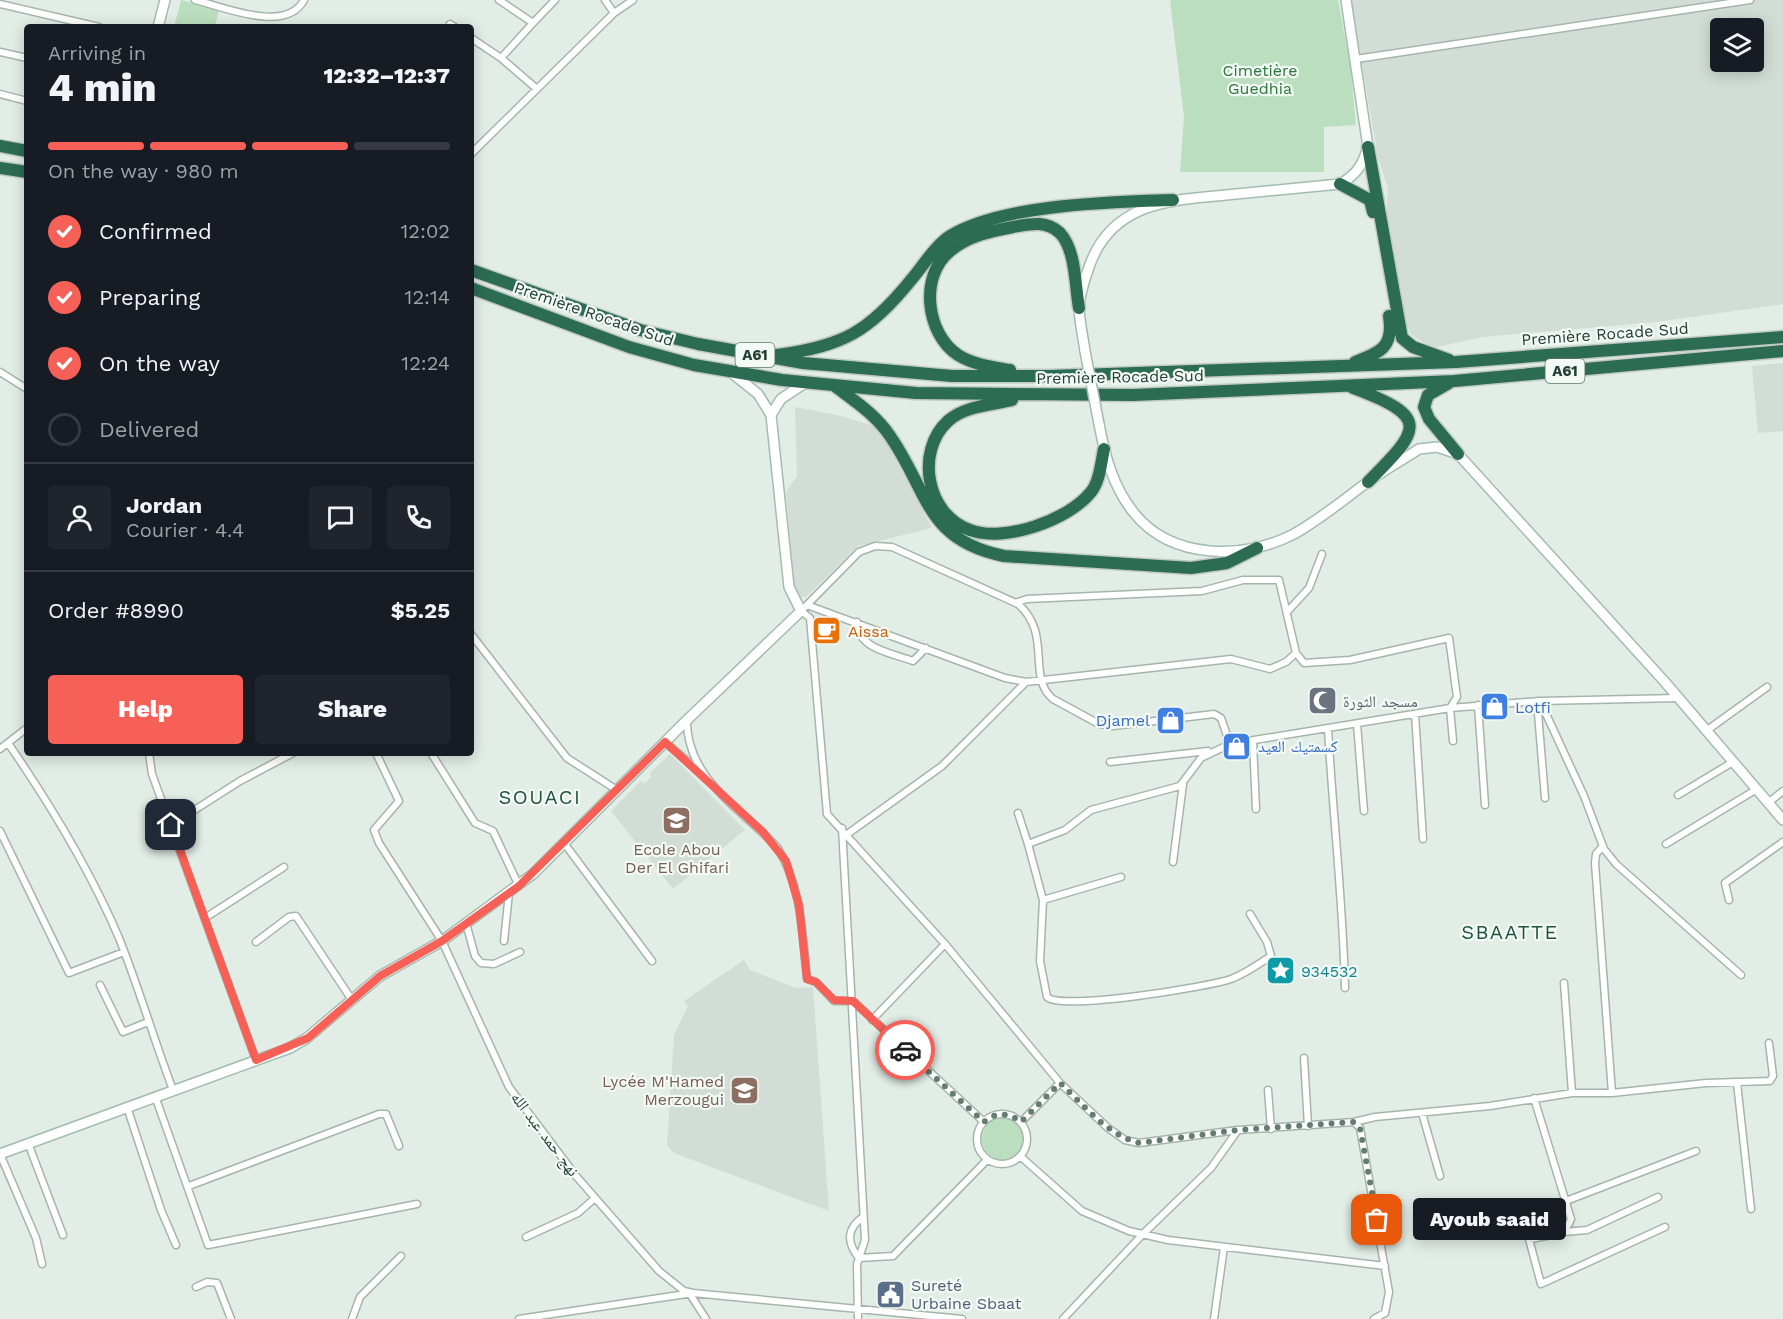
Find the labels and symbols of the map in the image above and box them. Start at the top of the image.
park label: Cimetière Guedhia [1222,61,1298,98]
street label: Première Rocade Sud [512,278,676,350]
street label: Première Rocade Sud [1521,319,1689,349]
road number: A61 [736,343,774,367]
road number: A61 [1546,359,1584,383]
street label: Première Rocade Sud [1036,366,1204,388]
cafe icon: Aissa [811,615,843,647]
place label: Aissa [848,622,889,641]
mosque icon: مسجد الثورة [1306,685,1338,717]
shop icon: Lotfi [1478,691,1510,723]
place label: مسجد الثورة [1343,692,1418,711]
place label: Lotfi [1515,698,1551,717]
shop icon: Djamel [1155,704,1187,736]
place label: Djamel [1096,711,1150,730]
shop icon: كسمتيك العيد [1221,730,1253,762]
place label: كسمتيك العيد [1258,737,1338,756]
district label: SOUACI [499,785,581,809]
pin [145,799,196,850]
school or university icon: Ecole Abou Der El Ghifari [661,805,693,837]
place label: Ecole Abou Der El Ghifari [625,840,729,877]
district label: SBAATTE [1461,920,1559,944]
place icon: 934532 [1264,955,1296,987]
place label: 934532 [1301,962,1358,981]
courier [875,1020,935,1080]
place label: Lycée M'Hamed Merzougui [602,1072,724,1109]
school or university icon: Lycée M'Hamed Merzougui [729,1074,761,1106]
street label: نهج حمد عبد الله [506,1088,583,1180]
pin [1351,1194,1402,1245]
callout: Ayoub saaid [1413,1199,1566,1241]
place label: Sureté Urbaine Sbaat [911,1276,1022,1313]
public building icon: Sureté Urbaine Sbaat [874,1278,906,1310]

